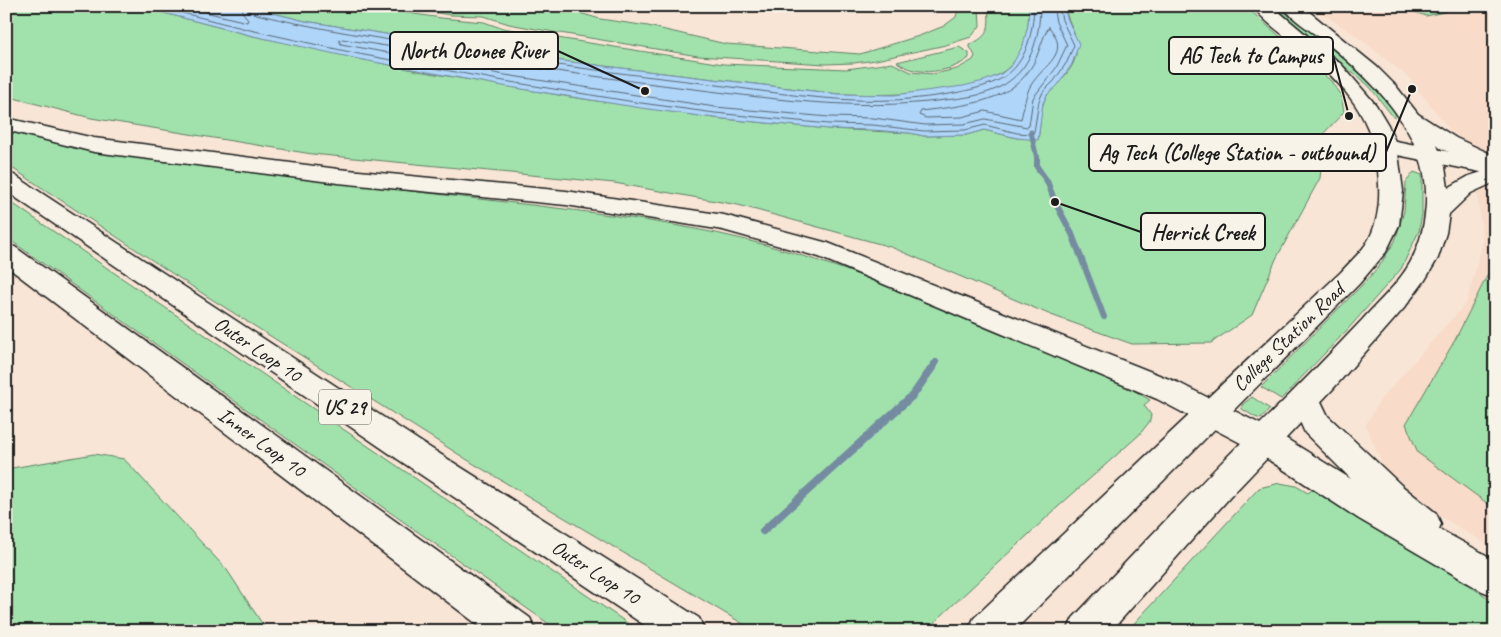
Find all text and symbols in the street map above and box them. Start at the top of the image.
callout: North Oconee River [390,32,558,69]
text: North Oconee River [400,37,551,65]
callout: AG Tech to Campus [1169,37,1333,74]
text: AG Tech to Campus [1179,42,1325,70]
callout: Ag Tech (College Station - outbound) [1089,134,1386,171]
text: Ag Tech (College Station - outbound) [1099,139,1377,167]
callout: Herrick Creek [1141,213,1265,250]
text: Herrick Creek [1151,219,1256,247]
street label: College Station Road [1227,275,1352,397]
street label: Outer Loop 10 [209,310,308,389]
road number: US 29 [319,390,371,424]
street label: Inner Loop 10 [213,401,312,483]
street label: Outer Loop 10 [547,534,646,611]

